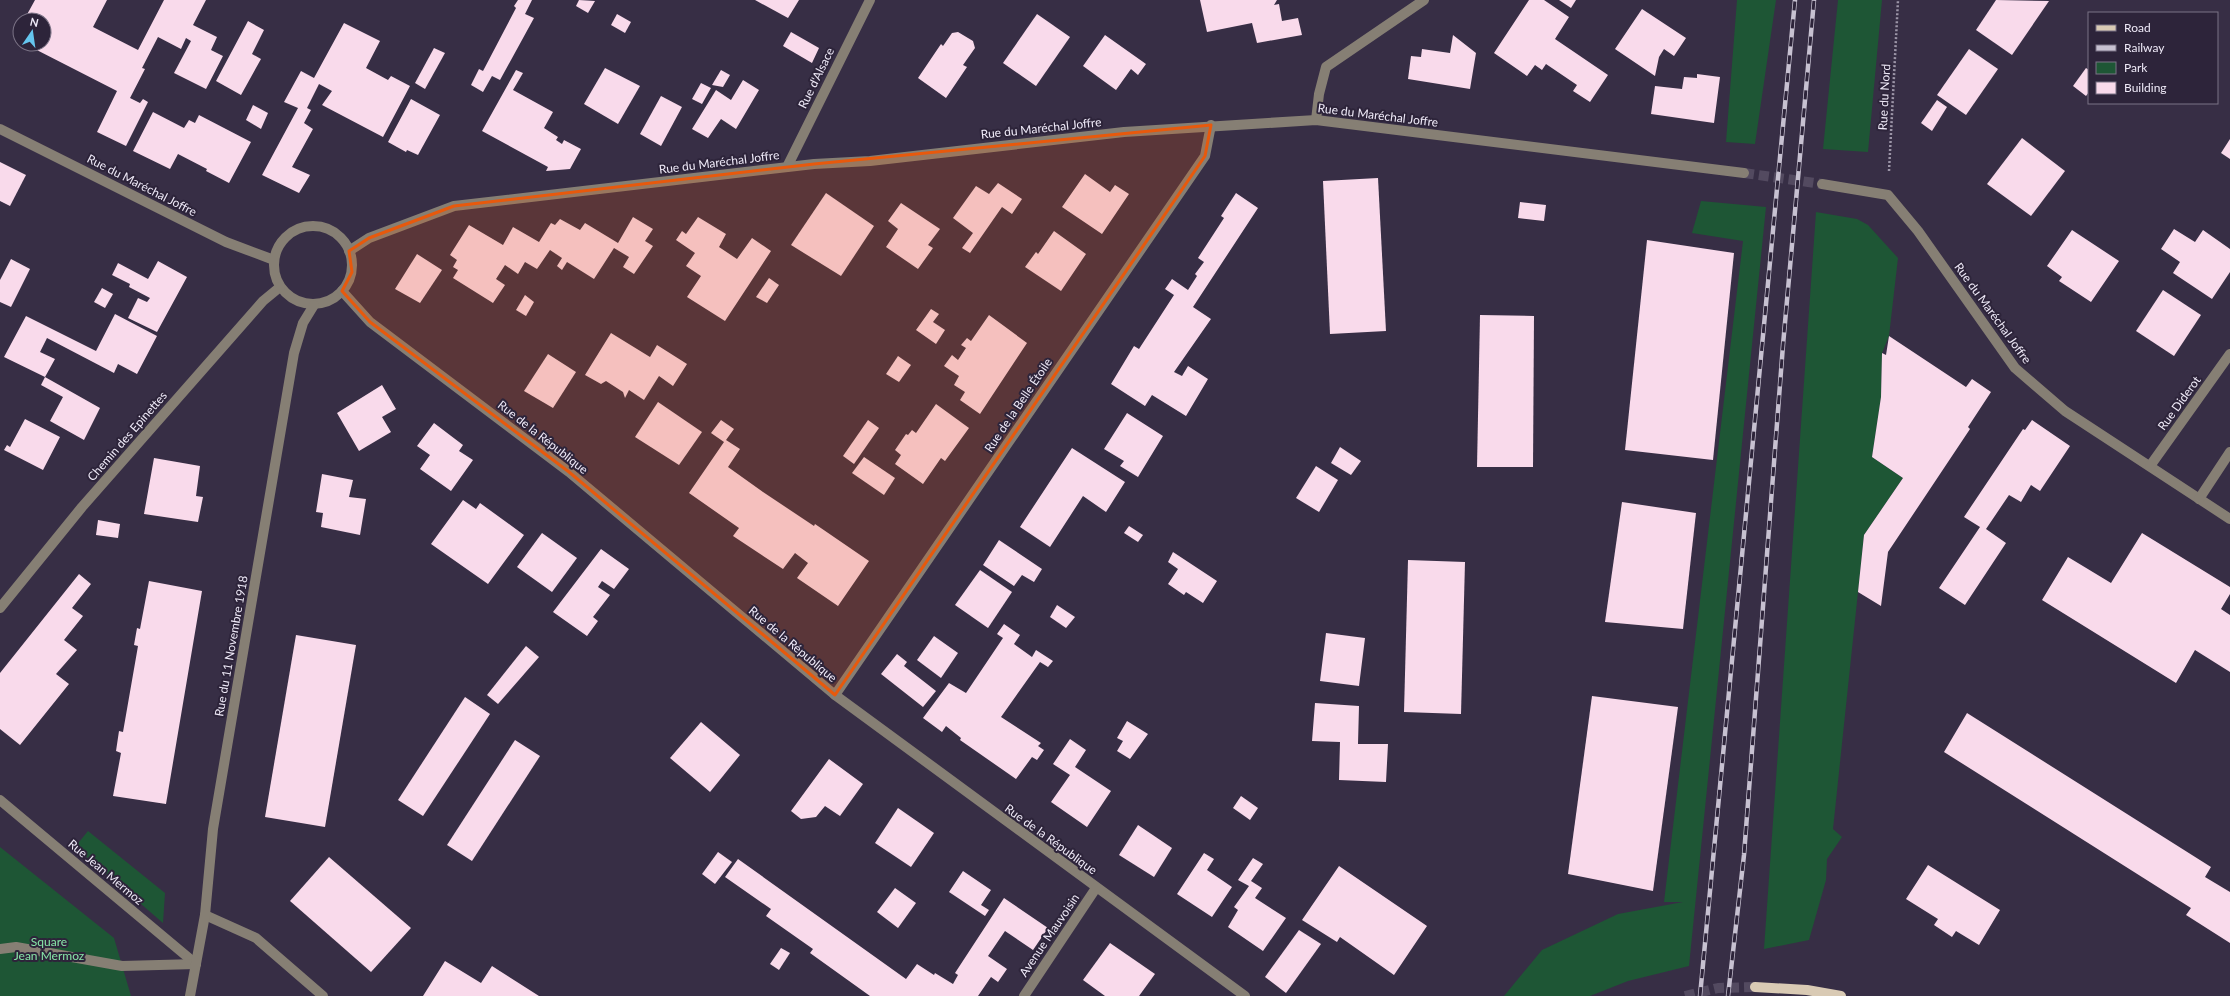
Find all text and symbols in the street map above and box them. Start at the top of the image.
north arrow [12,12,52,52]
legend [2088,12,2218,104]
text: N [29,14,40,29]
text: Road [2124,20,2151,35]
text: Railway [2124,40,2165,55]
street label: Rue d'Alsace [795,45,837,111]
text: Park [2124,60,2148,75]
street label: Rue du Nord [1875,63,1893,131]
text: Building [2124,80,2167,95]
street label: Rue du Maréchal Joffre [1317,100,1439,130]
street label: Rue du Maréchal Joffre [980,114,1102,142]
street label: Rue du Maréchal Joffre [658,147,780,177]
street label: Rue du Maréchal Joffre [85,151,199,219]
street label: Rue du Maréchal Joffre [1951,260,2035,366]
street label: Rue de la Belle Étoile [981,355,1055,455]
street label: Rue Diderot [2154,372,2204,433]
street label: Chemin des Epinettes [84,388,170,484]
street label: Rue de la République [495,397,591,477]
street label: Rue du 11 Novembre 1918 [211,574,251,718]
street label: Rue de la République [746,603,840,685]
street label: Rue de la République [1002,800,1100,878]
street label: Rue Jean Mermoz [65,836,147,908]
street label: Avenue Mauvoisin [1016,891,1082,979]
park label: Square Jean Mermoz [14,934,85,963]

